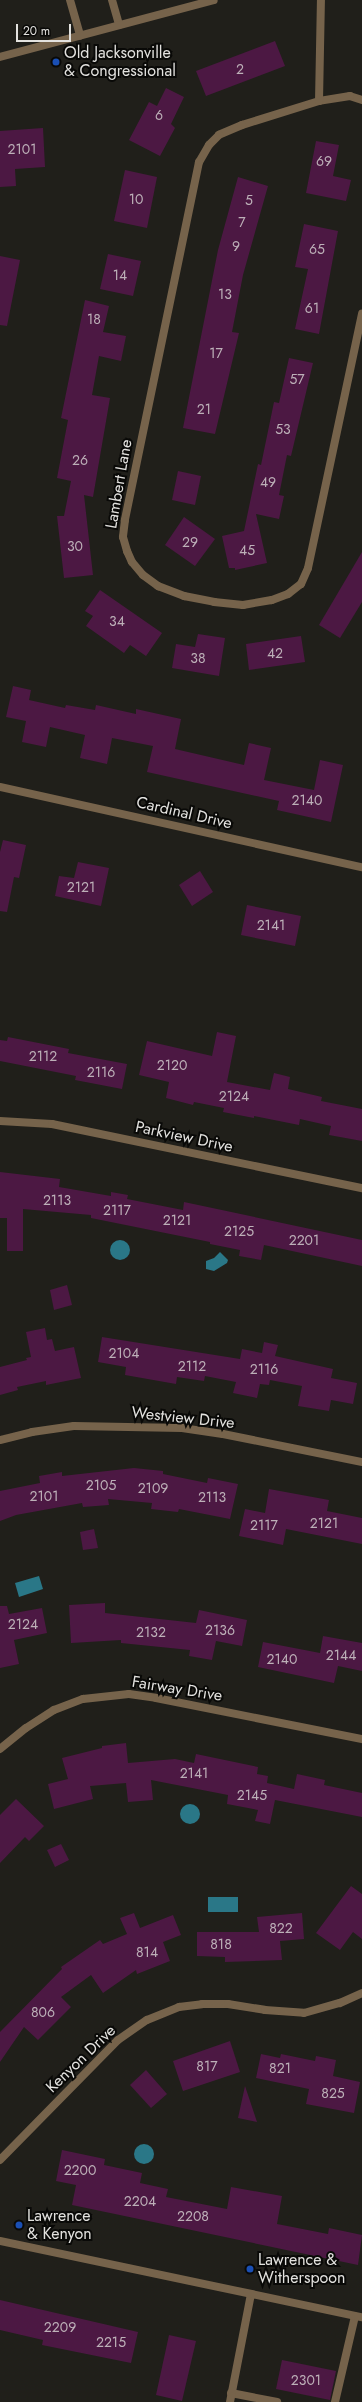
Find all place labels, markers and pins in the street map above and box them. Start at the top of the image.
place label: Old Jacksonville & Congressional [64,43,176,81]
marker: Old Jacksonville & Congressional [51,57,61,67]
place label: Lawrence & Kenyon [27,2206,92,2244]
marker: Lawrence & Kenyon [14,2220,24,2230]
place label: Lawrence & Witherspoon [258,2250,345,2288]
marker: Lawrence & Witherspoon [245,2264,255,2274]

